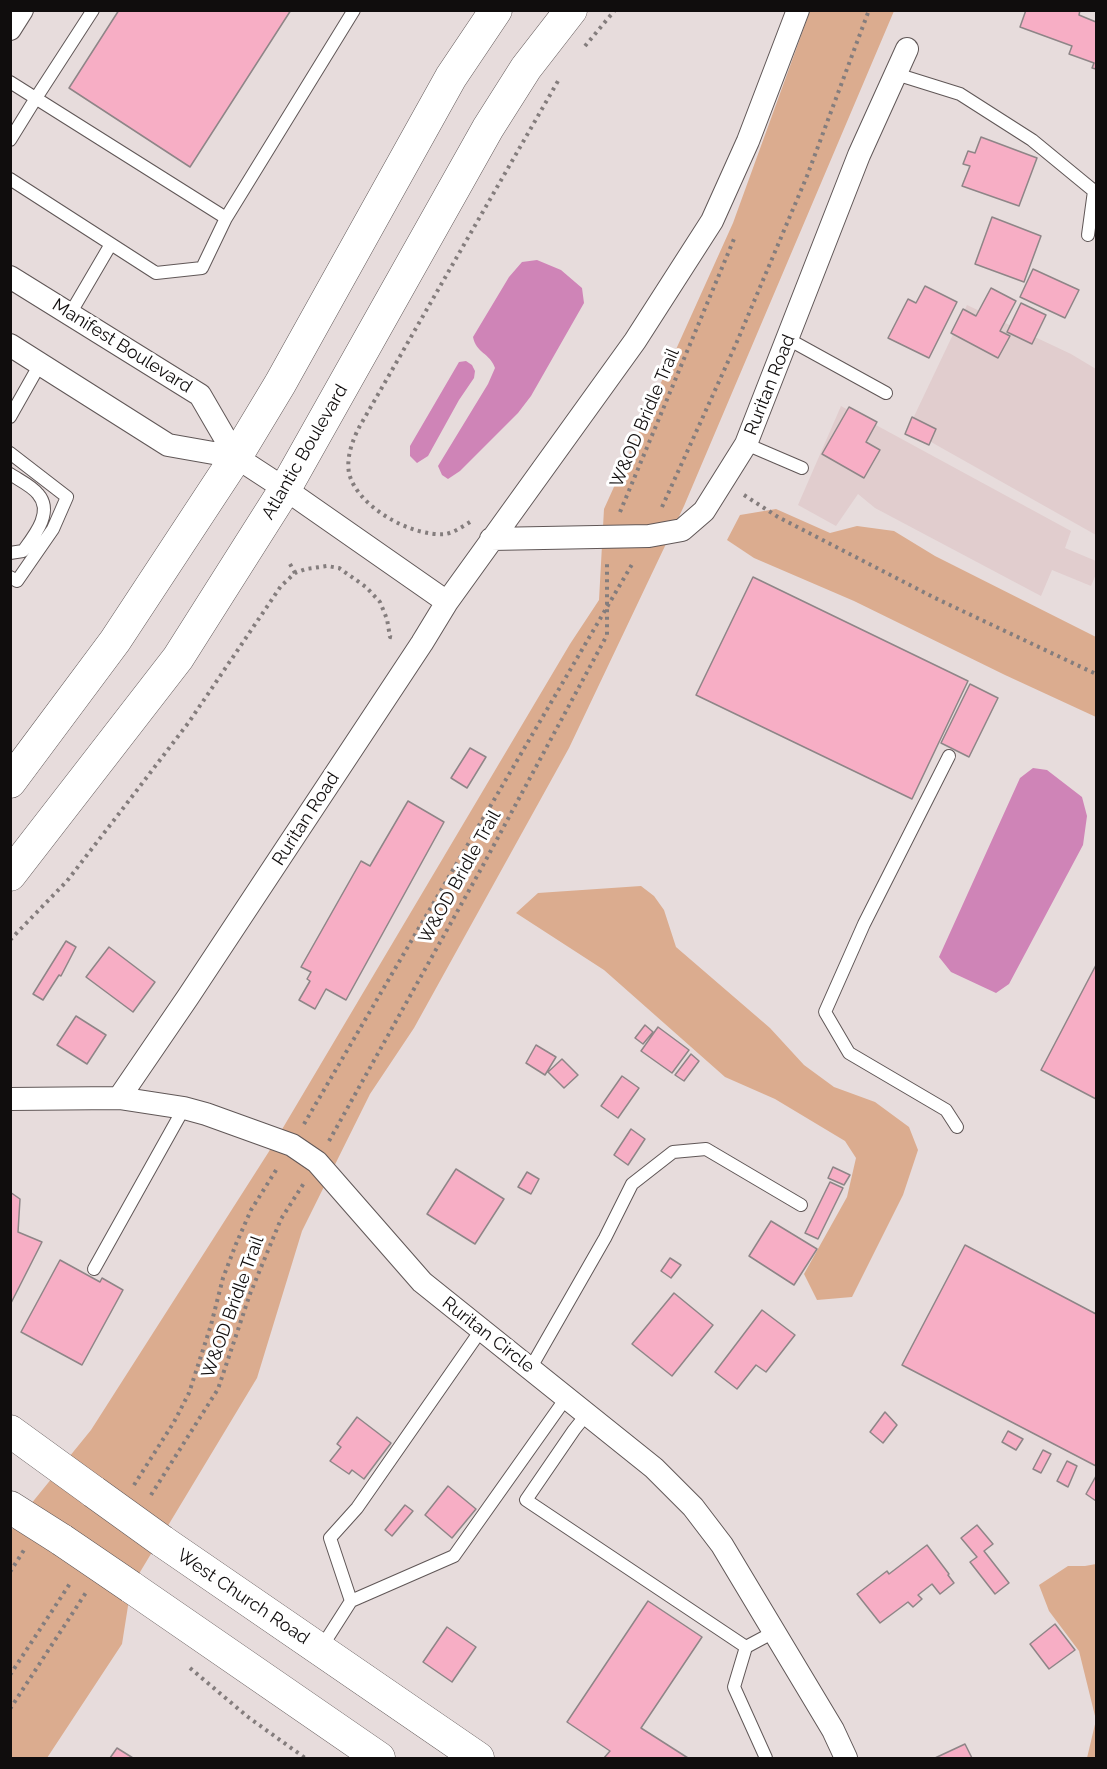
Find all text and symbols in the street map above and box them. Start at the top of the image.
street label: Manifest Boulevard [48,294,196,398]
street label: Ruritan Road [740,332,800,438]
street label: W&OD Bridle Trail [606,345,684,491]
street label: Atlantic Boulevard [258,381,352,523]
street label: Ruritan Road [268,768,344,870]
street label: W&OD Bridle Trail [414,807,506,947]
street label: W&OD Bridle Trail [197,1233,269,1381]
street label: Ruritan Circle [438,1292,538,1378]
street label: West Church Road [173,1545,313,1649]

